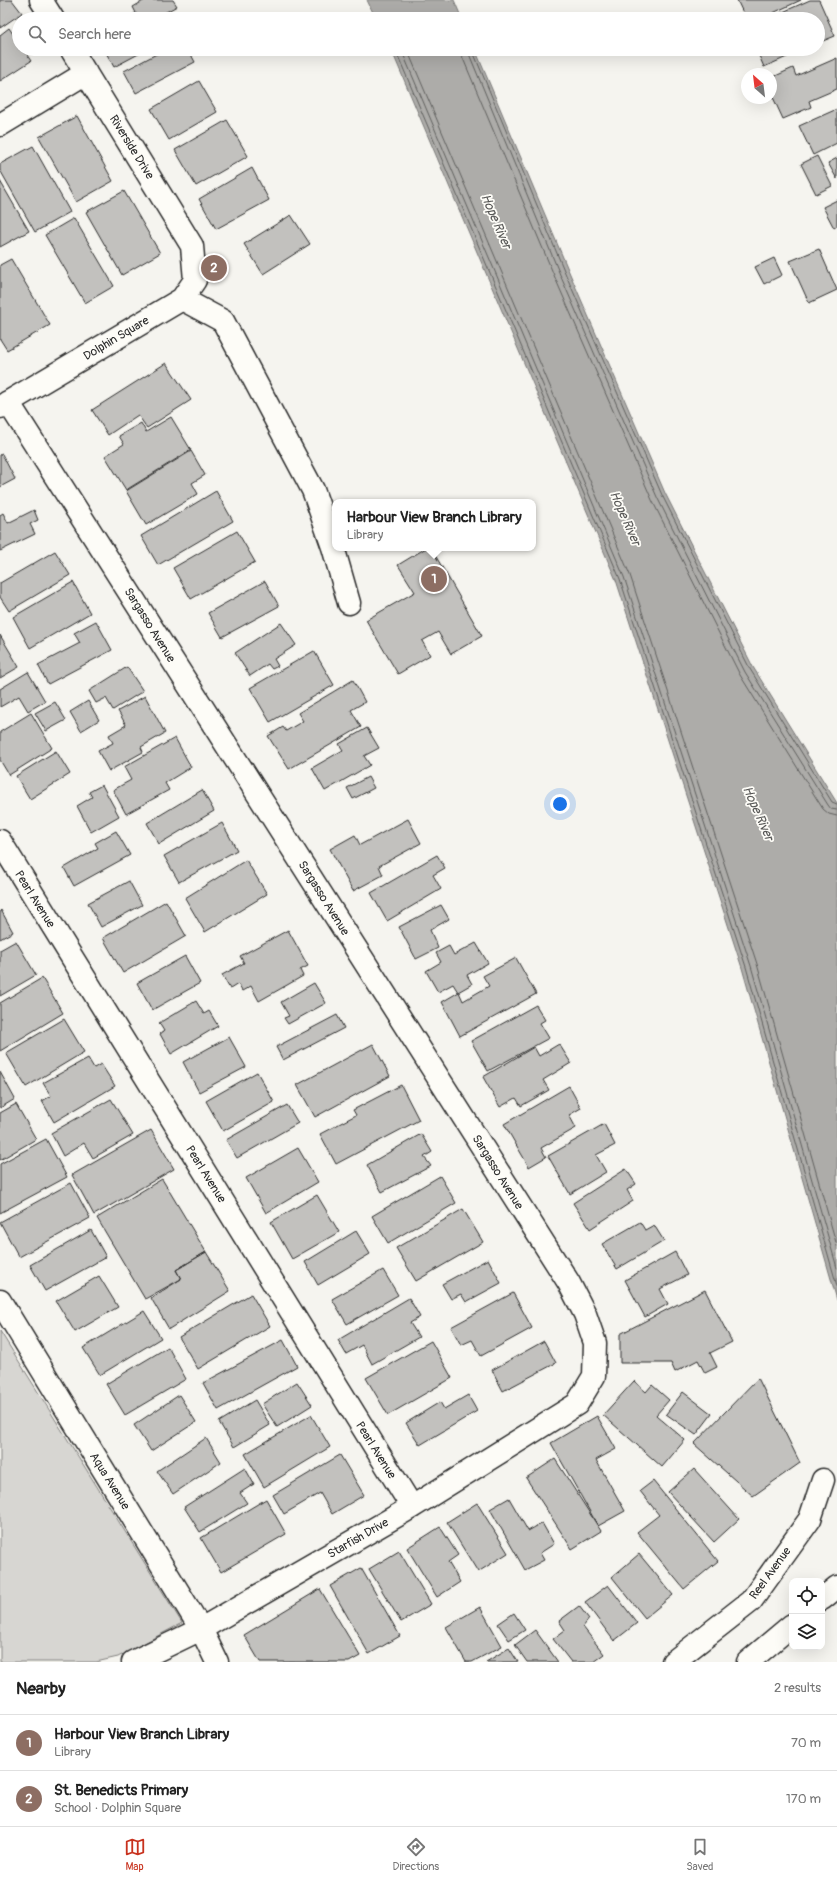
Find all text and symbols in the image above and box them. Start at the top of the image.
search box [12,12,825,56]
icon: search [26,23,48,45]
text: Search here [58,25,131,44]
north arrow [741,68,777,104]
street label: Riverside Drive [106,112,157,182]
water label: Hope River [477,192,516,253]
pin: 2 [201,253,227,283]
street label: Dolphin Square [81,313,152,364]
water label: Hope River [606,489,645,550]
popup [332,499,536,551]
text: Harbour View Branch Library [346,508,522,527]
text: Library [346,527,383,543]
pin: 1 [421,564,447,594]
street label: Sargasso Avenue [121,585,179,665]
water label: Hope River [739,784,778,845]
your location [550,794,570,814]
street label: Sargasso Avenue [295,858,353,938]
street label: Pearl Avenue [11,868,58,931]
street label: Sargasso Avenue [469,1132,527,1212]
street label: Pearl Avenue [182,1143,229,1206]
street label: Pearl Avenue [352,1419,399,1482]
street label: Aqua Avenue [86,1450,133,1513]
street label: Starfish Drive [325,1515,391,1562]
street label: Reel Avenue [746,1544,794,1602]
map controls [789,1578,825,1650]
button: locate [789,1578,825,1614]
button: layers [789,1614,825,1650]
text: Nearby [16,1678,65,1699]
text: 2 results [774,1680,821,1696]
text: Harbour View Branch Library [54,1725,229,1744]
text: 1 [26,1735,32,1751]
text: 70 m [791,1735,821,1751]
text: Library [54,1744,91,1760]
text: St. Benedicts Primary [54,1781,188,1800]
text: 2 [25,1791,33,1807]
text: 170 m [786,1791,821,1807]
text: School · Dolphin Square [54,1800,181,1816]
tab: Map [124,1836,146,1873]
tab: Directions [393,1836,439,1873]
tab: Saved [686,1836,713,1873]

